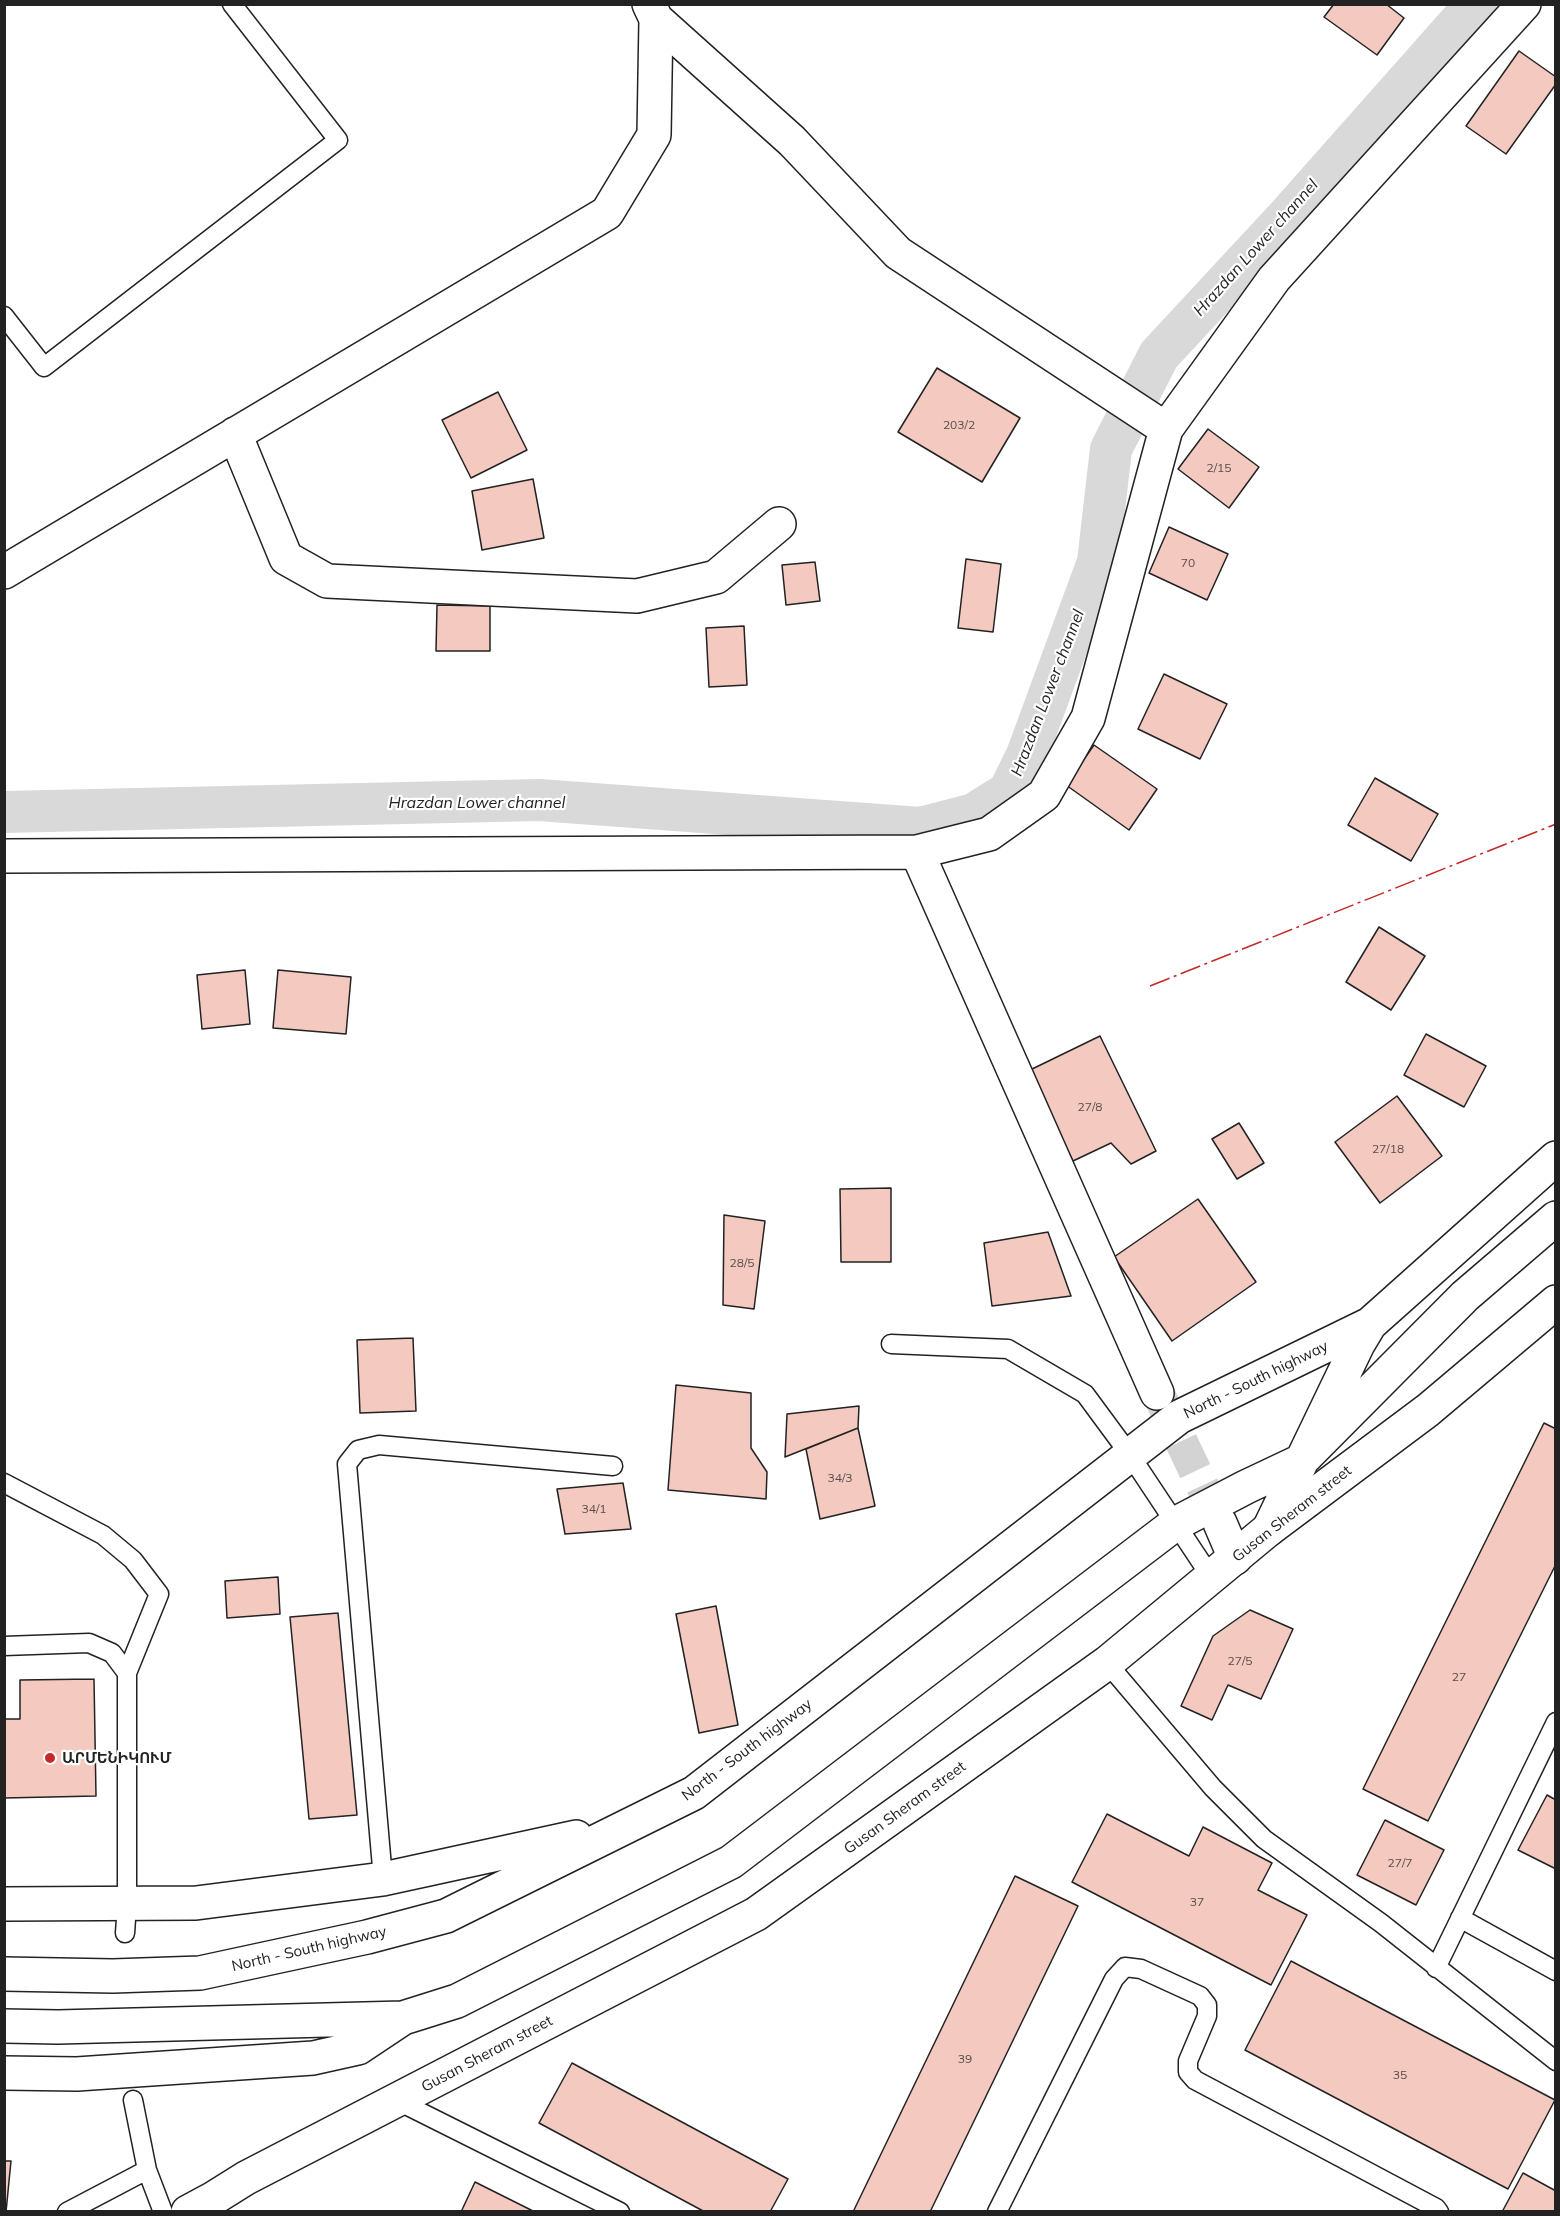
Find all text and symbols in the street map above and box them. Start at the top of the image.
water label: Hrazdan Lower channel [1190,176,1322,320]
house number: 203/2 [943,418,975,432]
house number: 2/15 [1206,461,1232,475]
house number: 70 [1181,556,1195,570]
water label: Hrazdan Lower channel [1007,607,1089,779]
water label: Hrazdan Lower channel [389,793,565,813]
house number: 27/8 [1077,1100,1103,1114]
house number: 27/18 [1372,1142,1404,1156]
house number: 28/5 [729,1256,755,1270]
street label: North - South highway [1181,1337,1331,1423]
street label: Gusan Sheram street [1229,1462,1355,1566]
house number: 34/3 [827,1471,853,1485]
house number: 34/1 [581,1502,607,1516]
house number: 27/5 [1227,1654,1253,1668]
house number: 27 [1452,1670,1466,1684]
street label: North - South highway [678,1695,816,1805]
place label: ԱՐՄԵՆԻԿՈՒՄ [62,1749,172,1767]
marker: ԱՐՄԵՆԻԿՈՒՄ [43,1751,57,1765]
street label: Gusan Sheram street [841,1758,969,1858]
house number: 27/7 [1387,1856,1413,1870]
house number: 37 [1190,1895,1204,1909]
street label: North - South highway [230,1922,388,1976]
street label: Gusan Sheram street [418,2012,556,2096]
house number: 39 [958,2052,972,2066]
house number: 35 [1393,2068,1407,2082]

